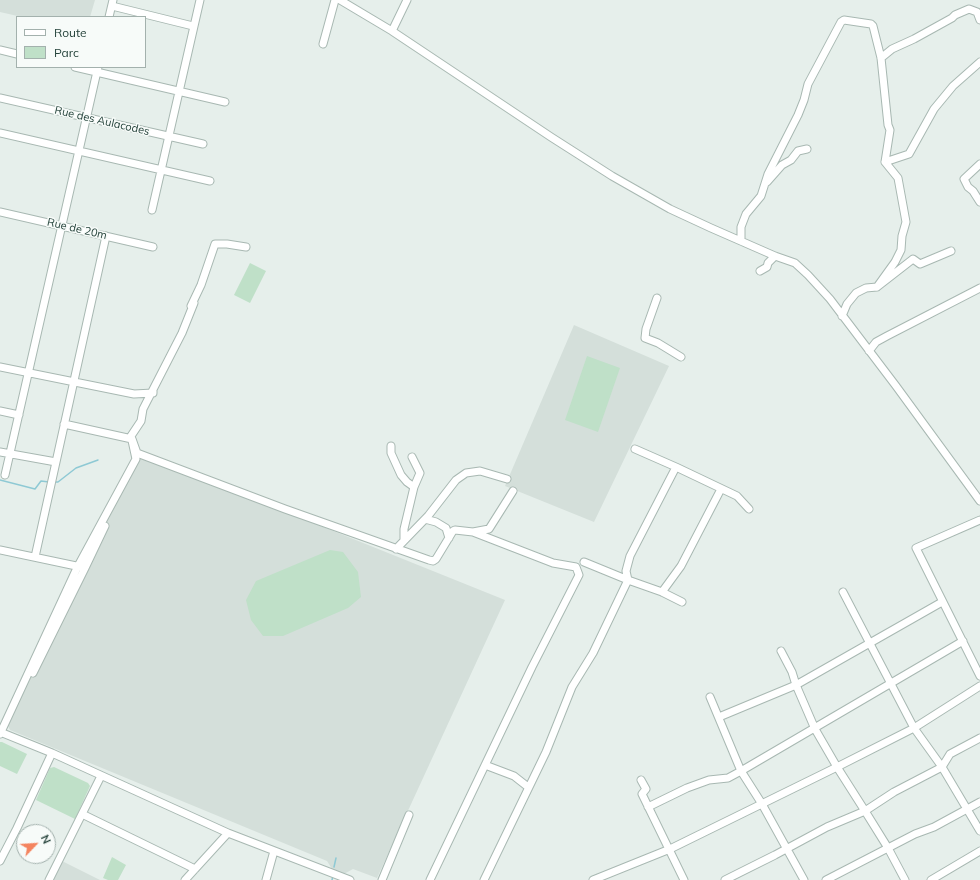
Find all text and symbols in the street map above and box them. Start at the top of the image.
legend [16,16,146,68]
text: Route [54,25,87,40]
text: Parc [54,45,79,60]
street label: Rue des Aulacodes [53,104,151,138]
street label: Rue de 20m [46,216,108,242]
north arrow [16,824,56,864]
text: N [38,833,54,846]

